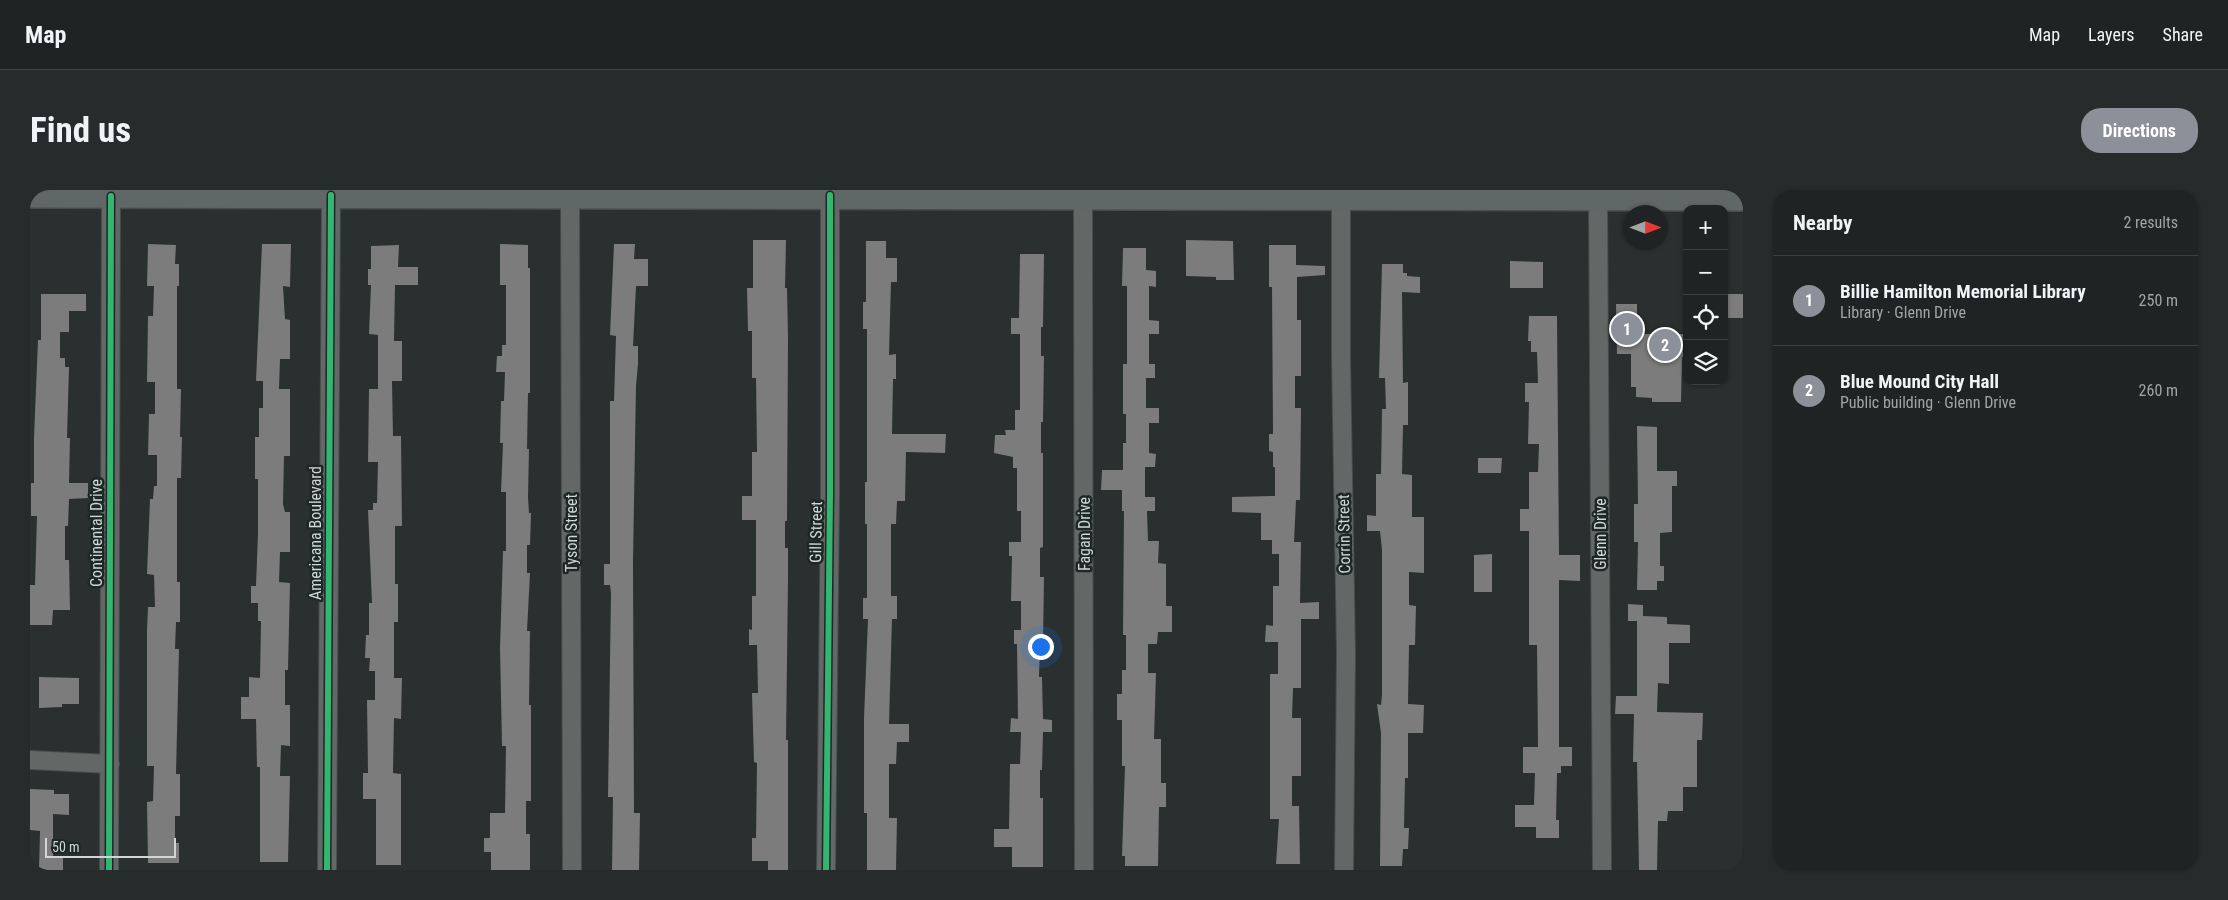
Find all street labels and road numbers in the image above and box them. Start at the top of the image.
street label: Americana Boulevard [306,466,325,600]
street label: Continental Drive [87,479,106,587]
street label: Tyson Street [562,493,581,572]
street label: Corrin Street [1334,494,1354,574]
street label: Fagan Drive [1075,497,1094,571]
street label: Glenn Drive [1591,498,1610,570]
street label: Gill Street [806,501,826,563]

